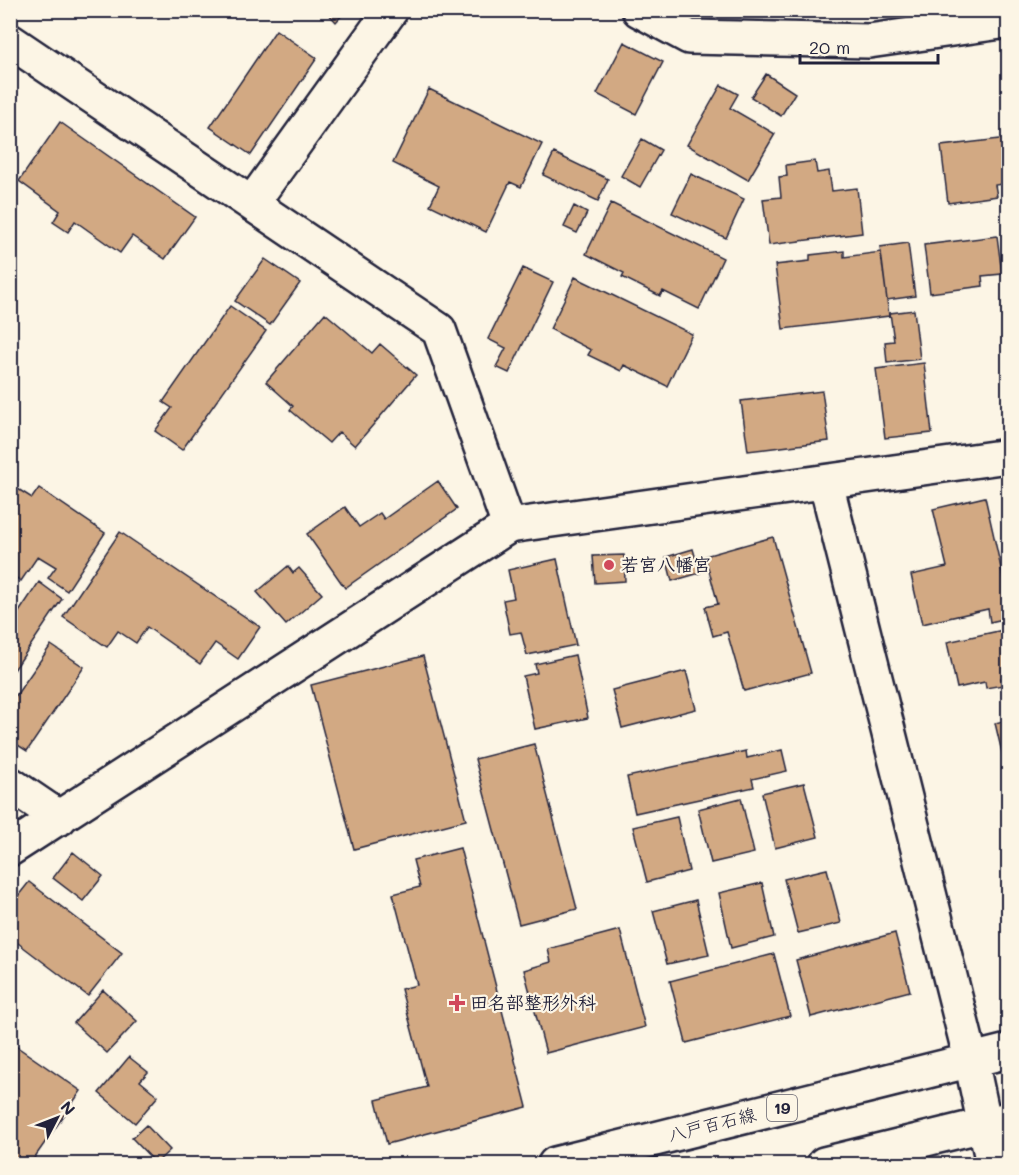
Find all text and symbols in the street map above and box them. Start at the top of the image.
scale bar [800,27,938,65]
text: 20 m [809,35,850,59]
place label: 若宮八幡宮 [621,552,711,576]
marker: 若宮八幡宮 [602,558,616,572]
place label: 田名部整形外科 [470,990,596,1014]
marker: 田名部整形外科 [448,994,466,1012]
north arrow [27,1088,87,1148]
road number: 19 [767,1095,797,1121]
text: N [57,1096,80,1119]
street label: 八戸百石線 [665,1101,758,1147]

